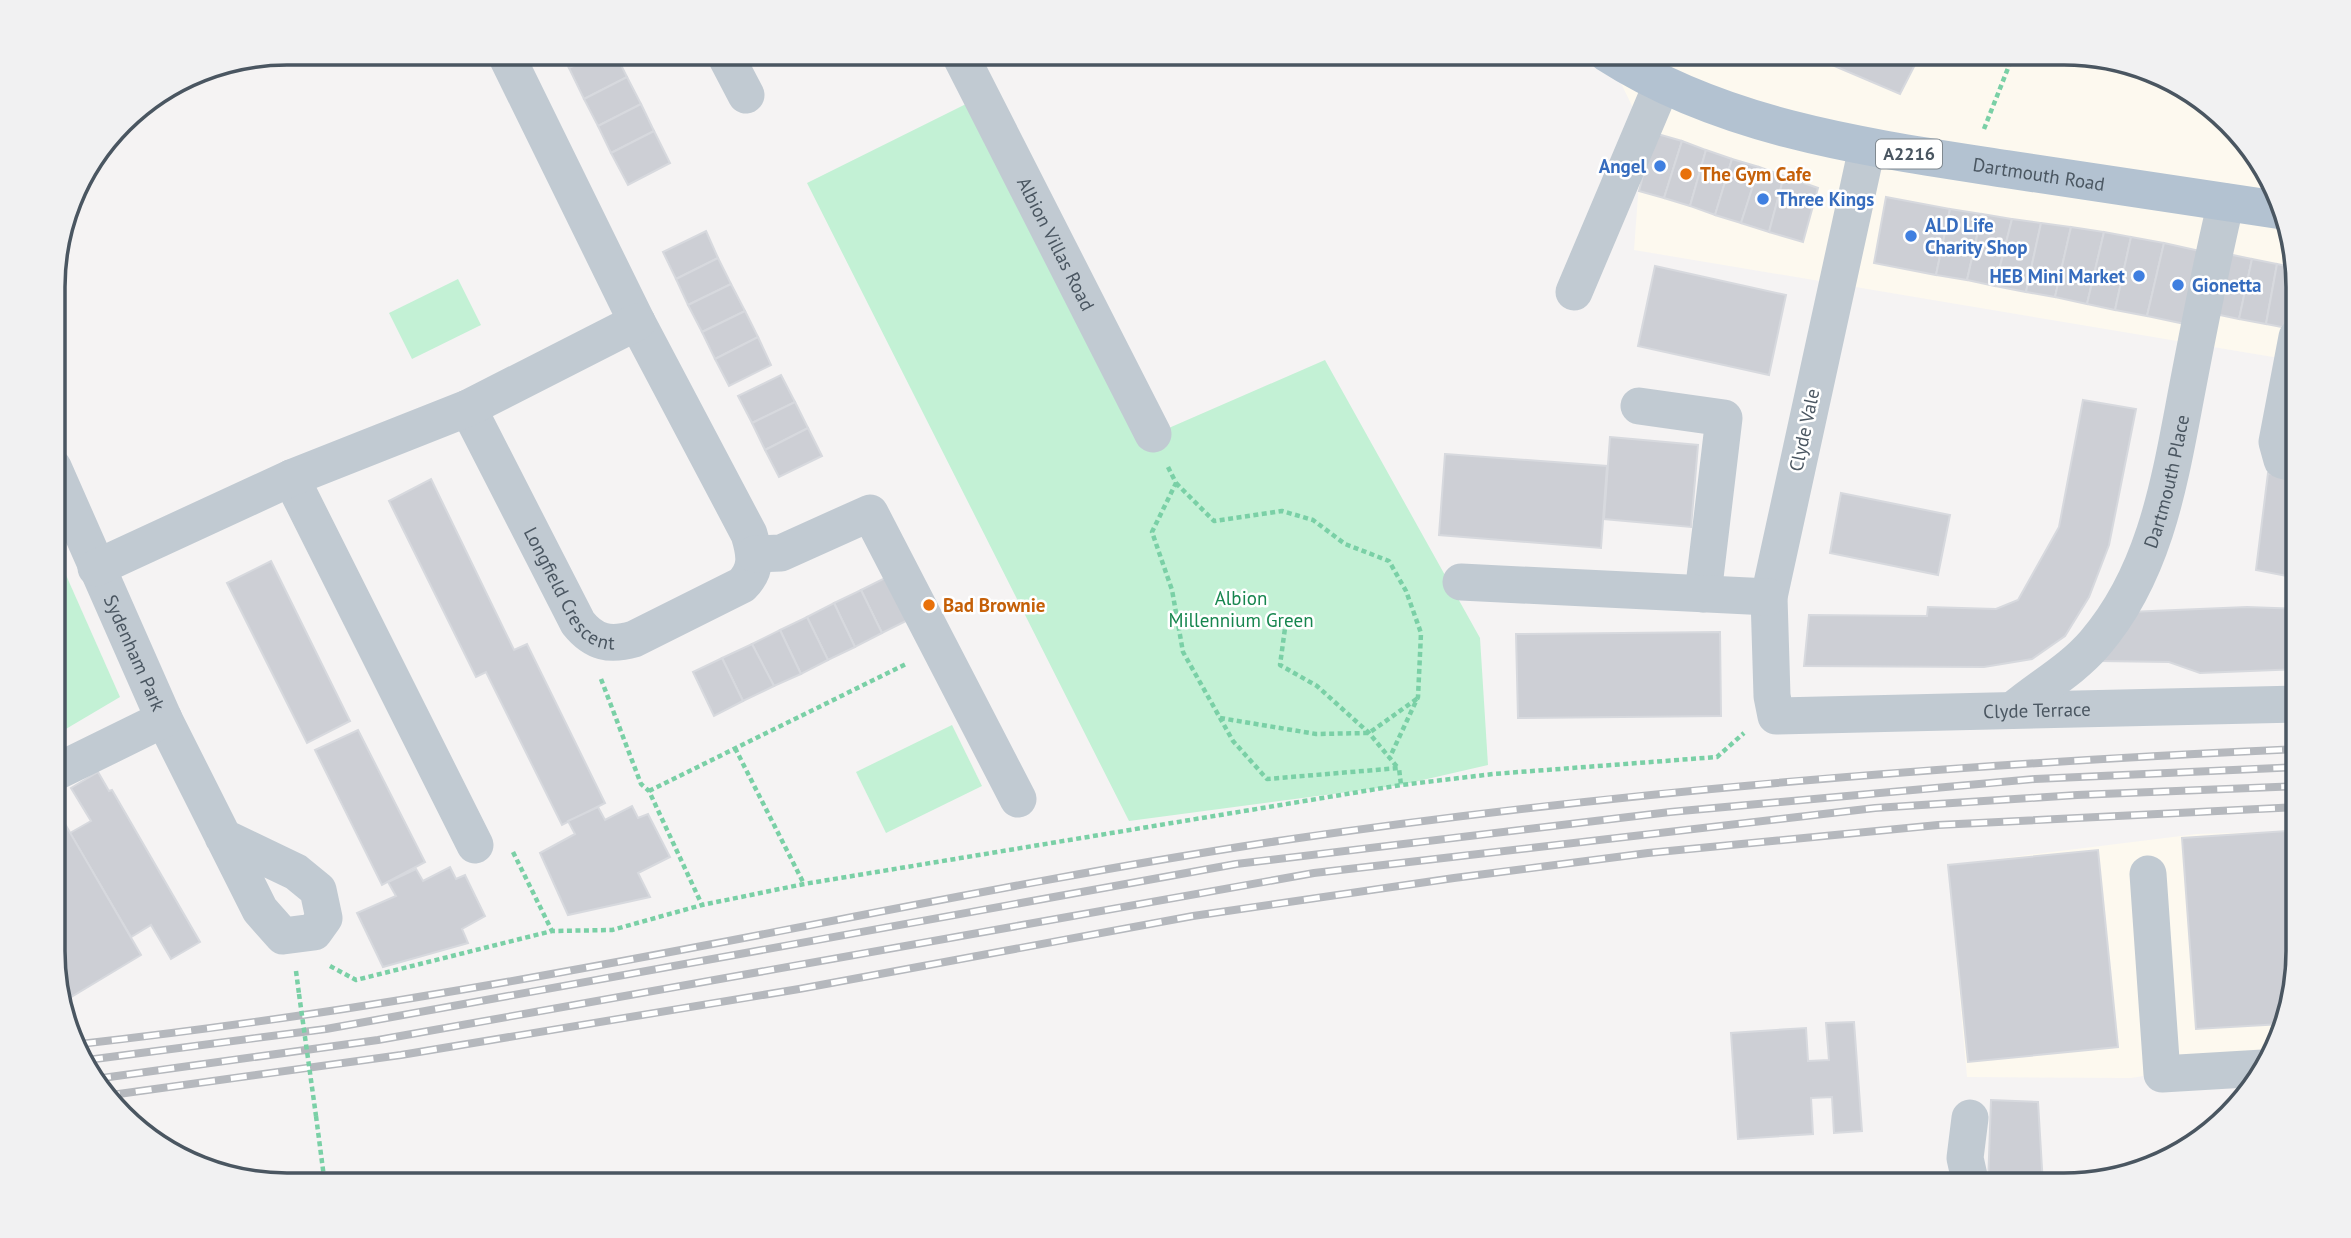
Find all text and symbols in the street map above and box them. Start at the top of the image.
road number: A2216 [1876,140,1942,168]
street label: Dartmouth Road [1971,152,2107,196]
place label: Angel [1599,154,1646,178]
marker: Angel [1652,158,1668,174]
place label: The Gym Cafe [1700,162,1811,186]
marker: The Gym Cafe [1678,166,1694,182]
street label: Albion Villas Road [1012,173,1100,315]
place label: Three Kings [1777,187,1874,211]
marker: Three Kings [1755,191,1771,207]
place label: ALD Life Charity Shop [1925,213,2027,259]
marker: ALD Life Charity Shop [1903,228,1919,244]
place label: HEB Mini Market [1989,264,2125,288]
marker: HEB Mini Market [2131,268,2147,284]
place label: Gionetta [2192,273,2261,297]
marker: Gionetta [2170,277,2186,293]
street label: Clyde Vale [1784,386,1824,474]
street label: Dartmouth Place [2138,413,2194,551]
street label: Longfield Crescent [519,523,616,655]
park label: Albion Millennium Green [1168,586,1314,632]
street label: Sydenham Park [99,591,171,715]
place label: Bad Brownie [943,593,1045,617]
marker: Bad Brownie [921,597,937,613]
street label: Clyde Terrace [1983,697,2091,723]

